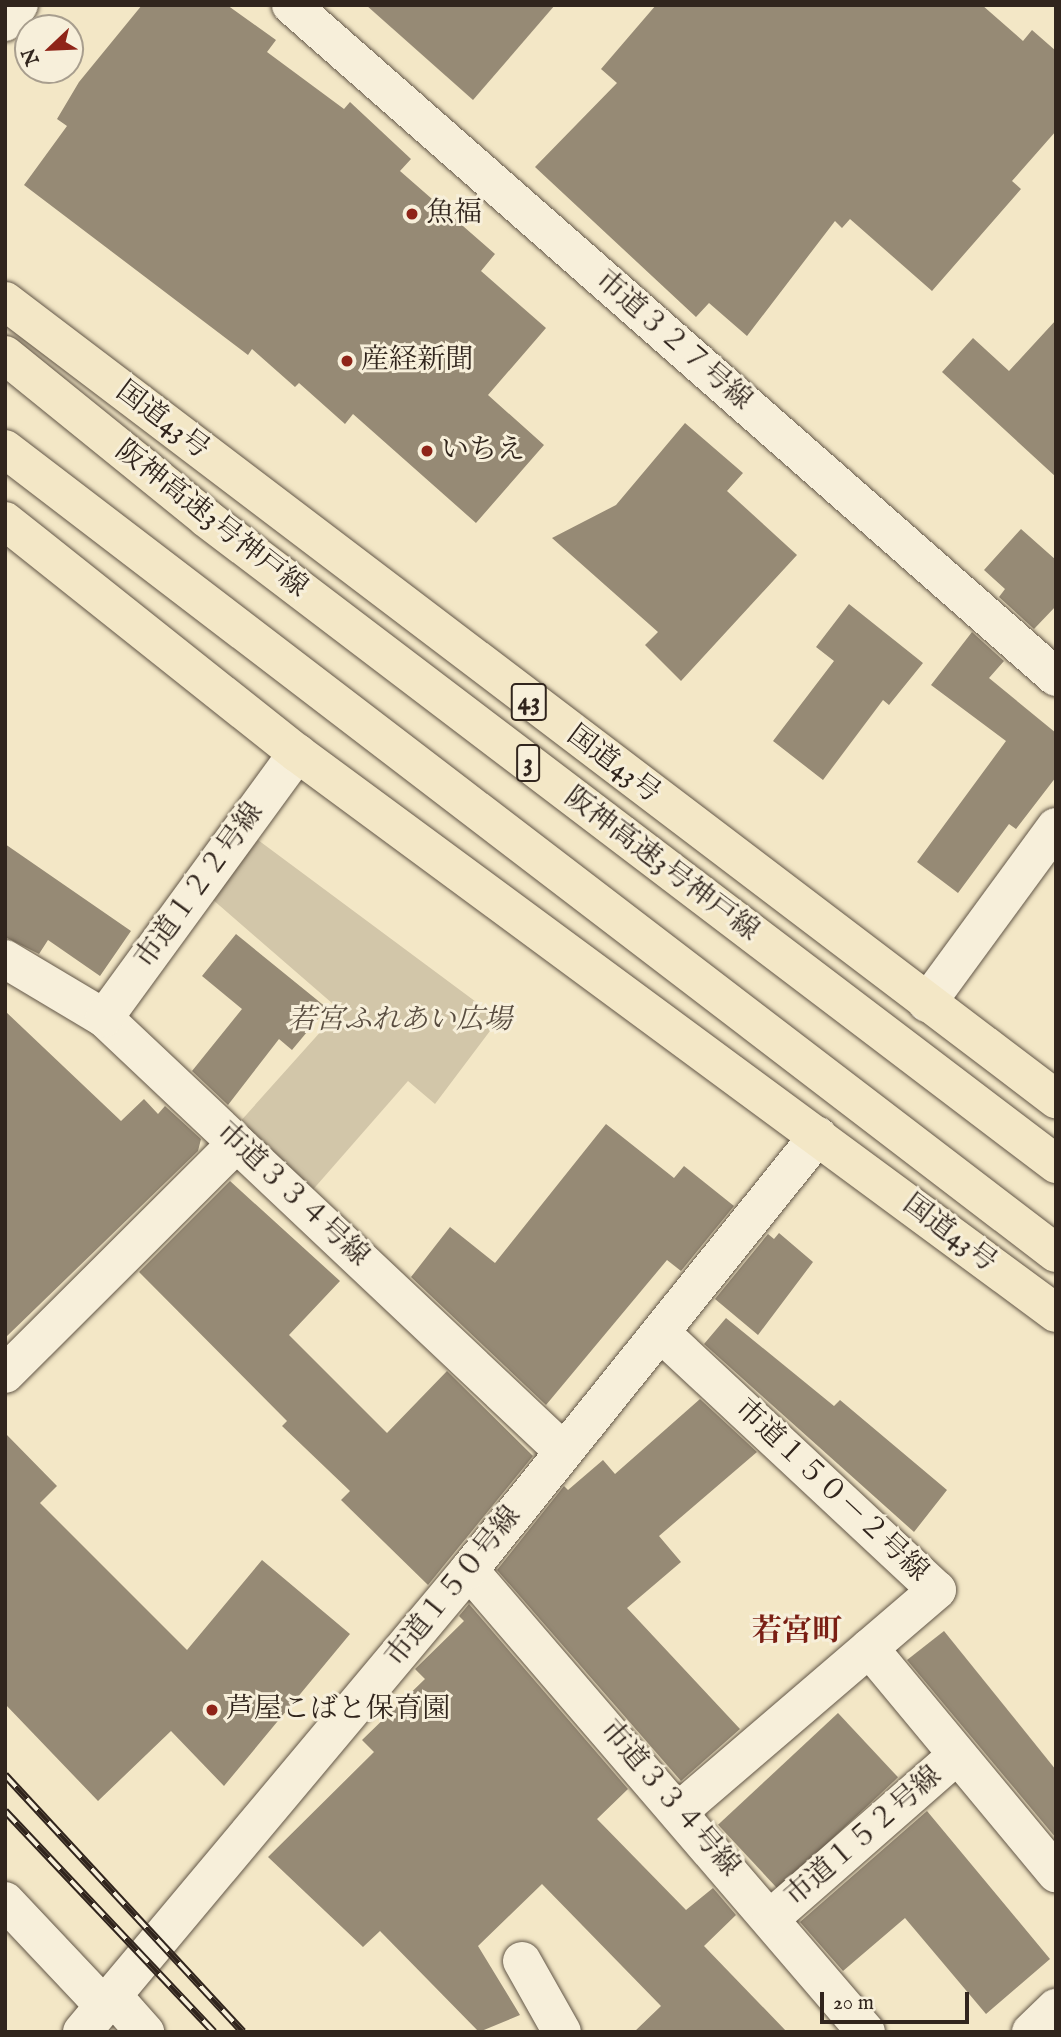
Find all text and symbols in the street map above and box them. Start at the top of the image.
north arrow [14,14,84,84]
text: N [17,44,46,69]
place label: 魚福 [426,197,482,231]
marker: 魚福 [404,206,420,222]
street label: 市道３２７号線 [588,264,758,418]
place label: 産経新聞 [361,344,473,378]
marker: 産経新聞 [339,353,355,369]
street label: 国道43号 [109,375,215,467]
place label: いちえ [441,434,525,468]
street label: 阪神高速3号神戸線 [108,435,314,605]
marker: いちえ [419,443,435,459]
road number: 43 [510,680,548,724]
street label: 国道43号 [560,719,666,811]
road number: 3 [516,740,540,786]
street label: 阪神高速3号神戸線 [557,781,765,949]
street label: 市道１２２号線 [129,797,271,975]
park label: 若宮ふれあい広場 [288,1004,512,1038]
street label: 市道３３４号線 [209,1116,375,1274]
street label: 国道43号 [896,1188,1002,1280]
street label: 市道１５０－２号線 [727,1393,935,1589]
street label: 市道１５０号線 [379,1500,529,1674]
district label: 若宮町 [752,1614,842,1650]
place label: 芦屋こばと保育園 [226,1693,450,1727]
marker: 芦屋こばと保育園 [204,1702,220,1718]
street label: 市道３３４号線 [592,1714,746,1884]
street label: 市道１５２号線 [779,1760,949,1914]
scale bar [823,1978,972,2022]
text: 20 m [833,1990,874,2017]

